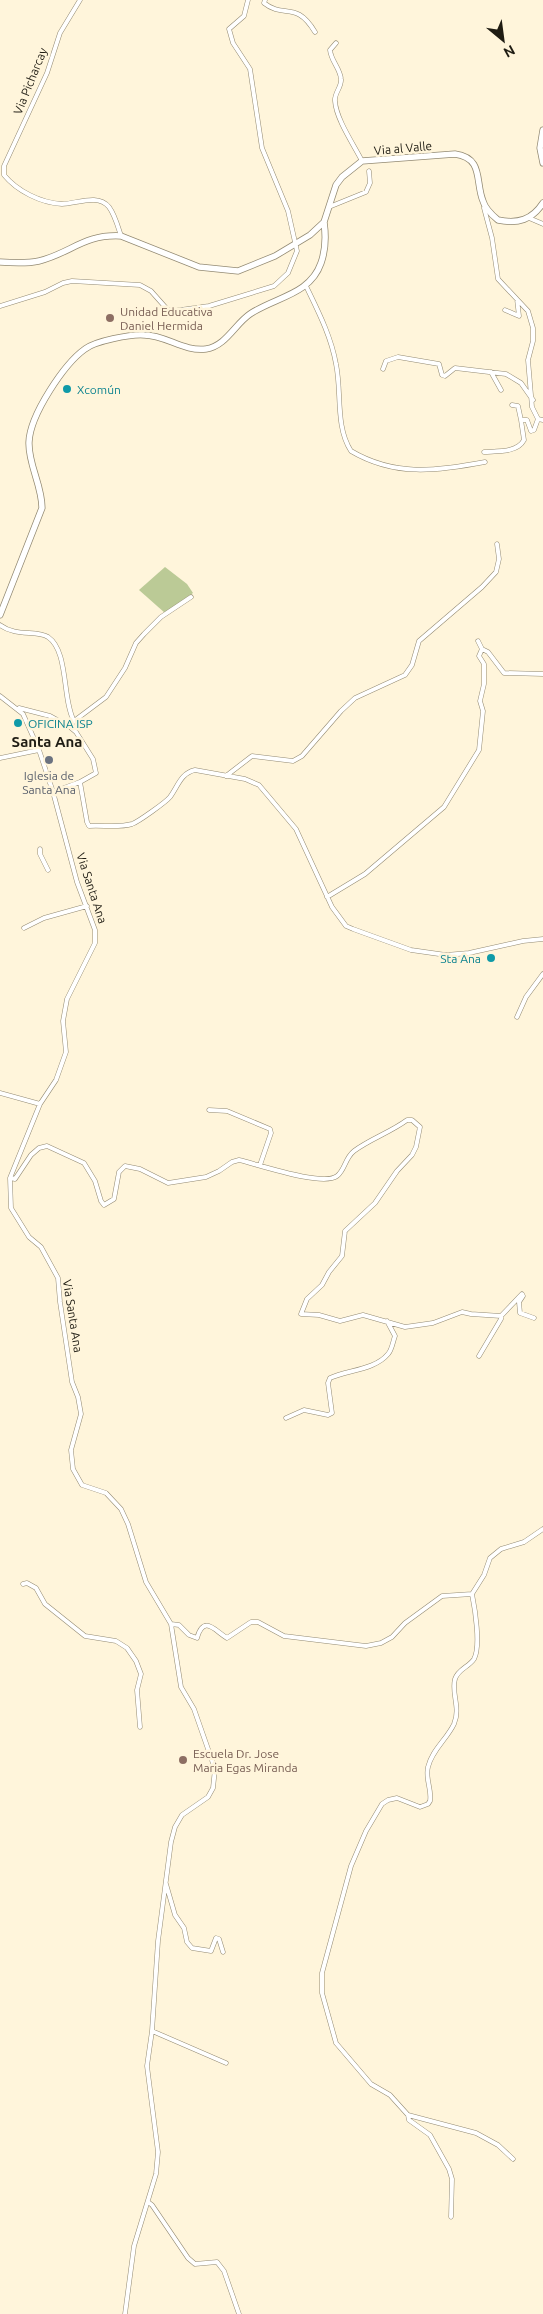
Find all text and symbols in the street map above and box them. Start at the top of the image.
north arrow [478,15,528,65]
text: N [501,42,518,61]
street label: Via Picharcay [11,46,49,116]
street label: Via al Valle [373,139,433,157]
place label: Unidad Educativa Daniel Hermida [120,305,213,332]
marker: Unidad Educativa Daniel Hermida [104,312,116,324]
marker: Xcomún [61,383,73,395]
place label: Xcomún [77,383,121,396]
marker: OFICINA ISP [12,717,24,729]
place label: OFICINA ISP [28,717,93,730]
district label: Santa Ana [12,733,82,750]
marker: Iglesia de Santa Ana [43,754,55,766]
place label: Iglesia de Santa Ana [22,769,76,796]
street label: Via Santa Ana [74,851,110,925]
place label: Sta Ana [440,952,481,965]
marker: Sta Ana [485,952,497,964]
street label: Via Santa Ana [61,1279,85,1353]
place label: Escuela Dr. Jose Maria Egas Miranda [193,1747,298,1774]
marker: Escuela Dr. Jose Maria Egas Miranda [177,1754,189,1766]

